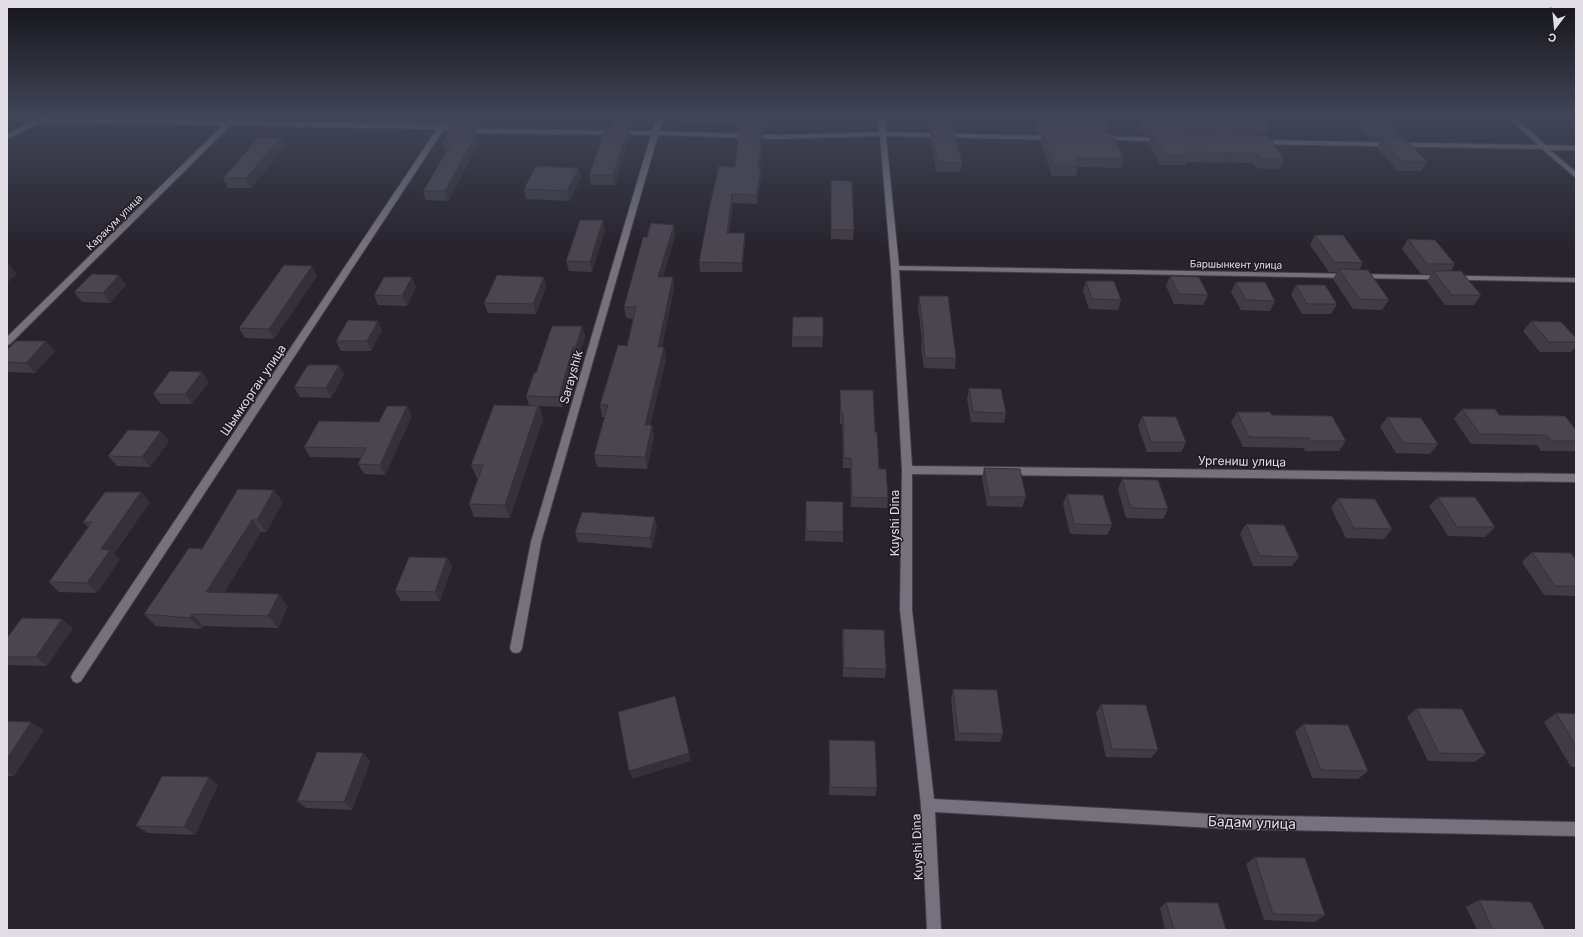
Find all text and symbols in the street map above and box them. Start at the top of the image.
north arrow [1535,8,1575,48]
text: С [1546,30,1558,45]
street label: Каракум улица [84,192,144,252]
street label: Баршынкент улица [1190,257,1282,271]
street label: Шымкорган улица [217,341,289,439]
street label: Sarayshik [556,348,586,406]
street label: Ургениш улица [1198,453,1286,469]
street label: Kuyshi Dina [887,490,902,556]
street label: Бадам улица [1208,812,1296,832]
street label: Kuyshi Dina [908,813,926,881]

